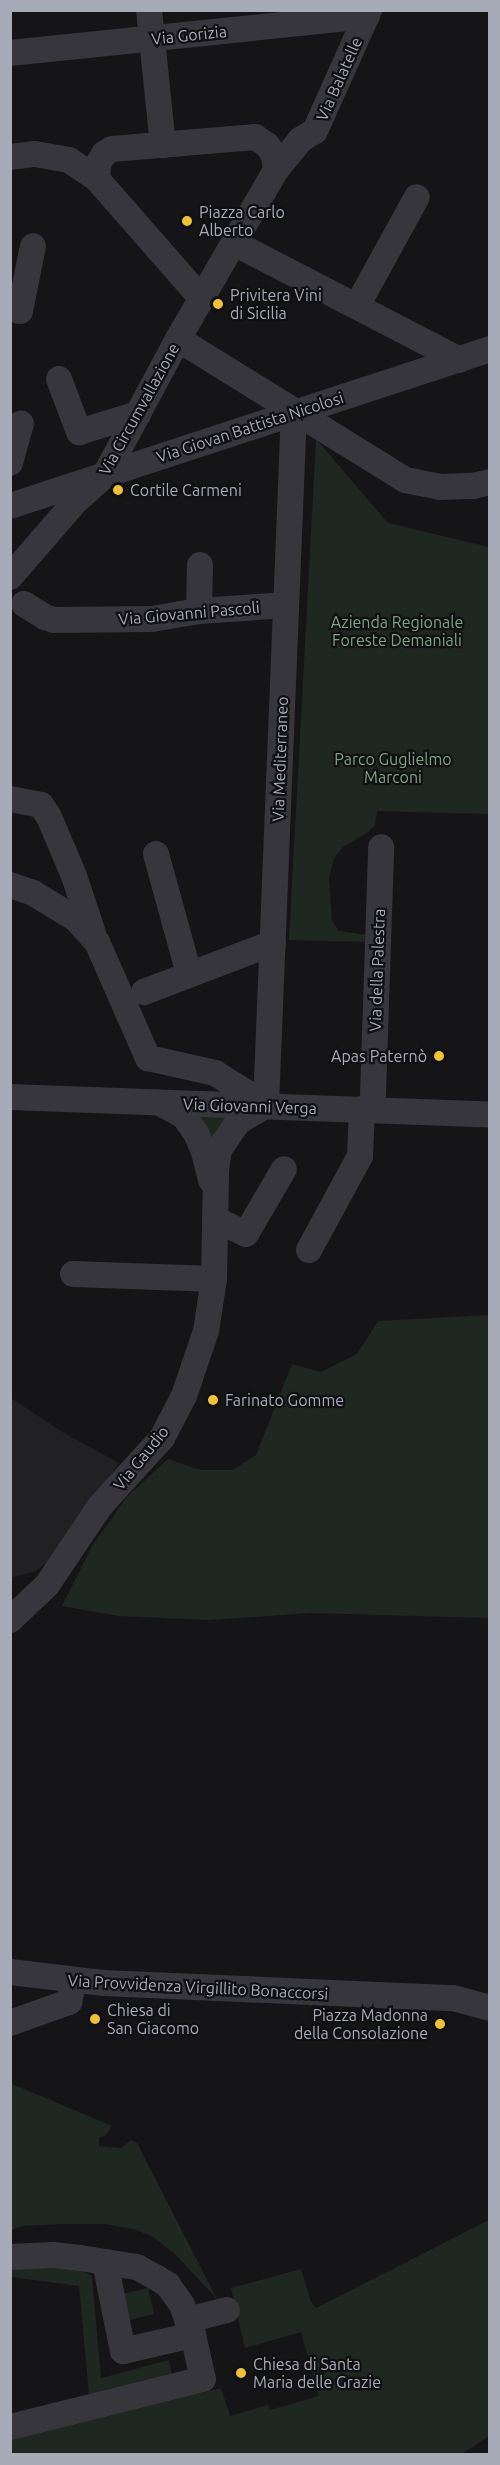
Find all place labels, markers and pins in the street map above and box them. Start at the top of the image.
place label: Piazza Carlo Alberto [199,202,285,240]
marker: Piazza Carlo Alberto [180,214,194,228]
place label: Privitera Vini di Sicilia [230,285,322,323]
marker: Privitera Vini di Sicilia [211,297,225,311]
place label: Cortile Carmeni [130,480,242,500]
marker: Cortile Carmeni [111,483,125,497]
place label: Apas Paternò [331,1046,427,1066]
marker: Apas Paternò [432,1049,446,1063]
place label: Farinato Gomme [225,1390,344,1410]
marker: Farinato Gomme [206,1393,220,1407]
place label: Chiesa di San Giacomo [107,2000,199,2038]
place label: Piazza Madonna della Consolazione [294,2005,428,2043]
marker: Chiesa di San Giacomo [88,2012,102,2026]
marker: Piazza Madonna della Consolazione [433,2017,447,2031]
place label: Chiesa di Santa Maria delle Grazie [253,2354,381,2392]
marker: Chiesa di Santa Maria delle Grazie [234,2366,248,2380]

